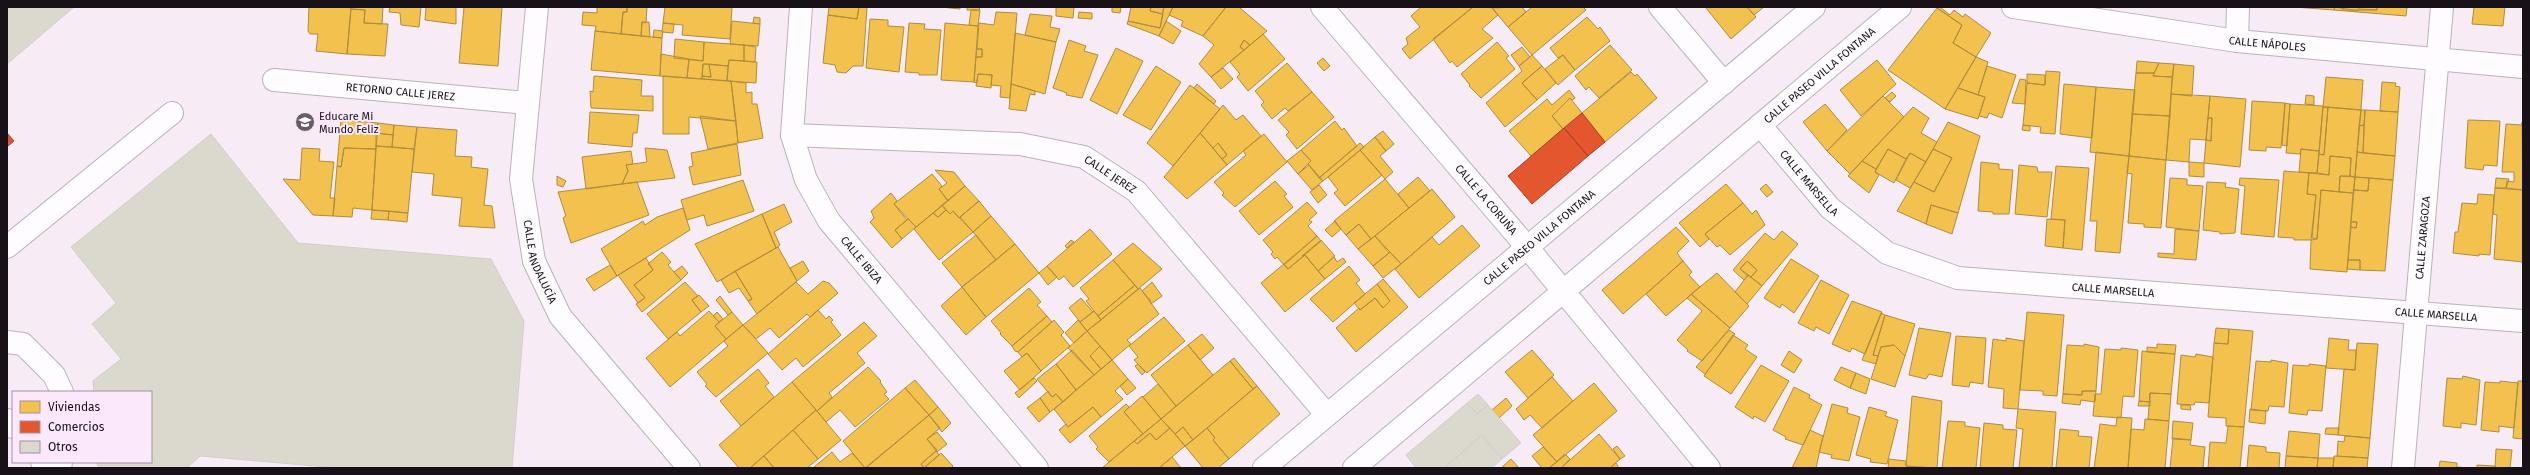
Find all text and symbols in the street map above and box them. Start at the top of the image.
street label: CALLE PASEO VILLA FONTANA [1761,24,1879,126]
street label: CALLE NÁPOLES [2228,34,2306,54]
street label: RETORNO CALLE JEREZ [345,81,456,103]
place label: Educare Mi Mundo Feliz [319,110,379,136]
school or university icon: Educare Mi Mundo Feliz [294,111,316,133]
street label: CALLE MARSELLA [1777,148,1841,219]
street label: CALLE JEREZ [1082,153,1139,197]
street label: CALLE LA CORUÑA [1452,162,1520,238]
street label: CALLE PASEO VILLA FONTANA [1481,187,1599,288]
street label: CALLE ZARAGOZA [2413,195,2433,280]
street label: CALLE ANDALUCÍA [521,219,559,306]
street label: CALLE IBIZA [838,234,885,287]
street label: CALLE MARSELLA [2071,281,2156,300]
street label: CALLE MARSELLA [2394,305,2479,325]
legend [12,391,152,463]
text: Viviendas [48,400,101,414]
text: Comercios [48,420,105,434]
text: Otros [48,440,78,454]

